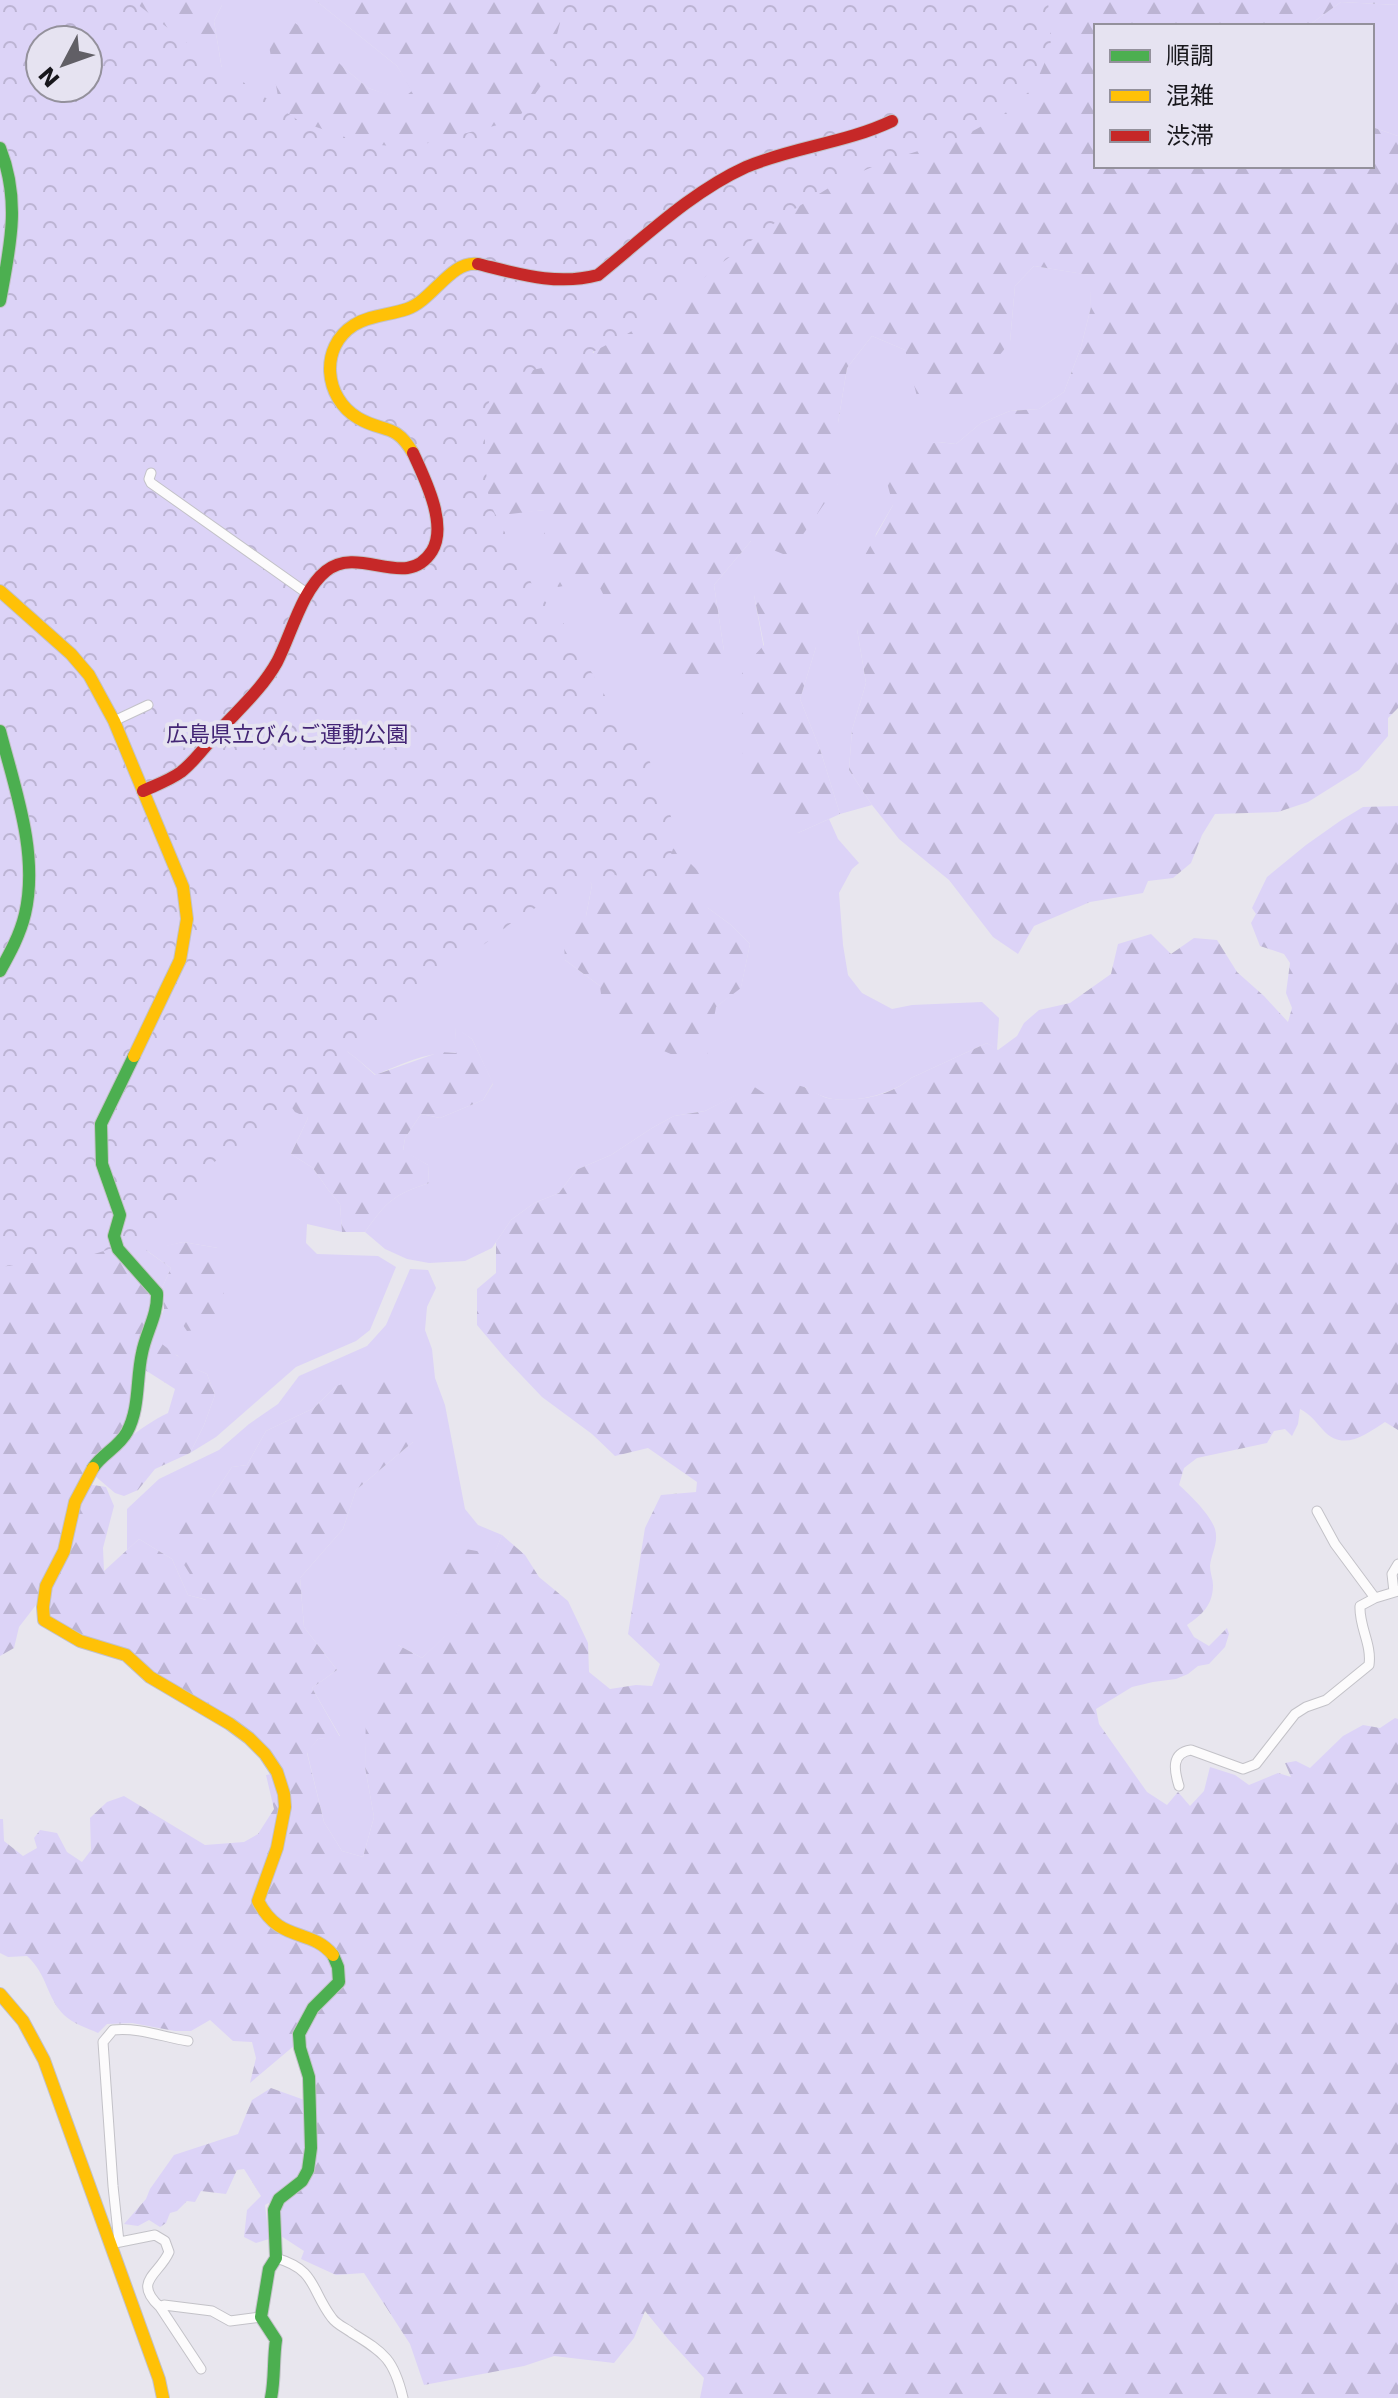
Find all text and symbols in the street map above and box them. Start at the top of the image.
north arrow [24,24,104,104]
legend [1094,24,1374,168]
text: 順調 [1166,42,1214,70]
text: N [34,62,65,92]
text: 混雑 [1166,82,1214,110]
text: 渋滞 [1166,122,1214,150]
park label: 広島県立びんご運動公園 [166,722,408,747]

